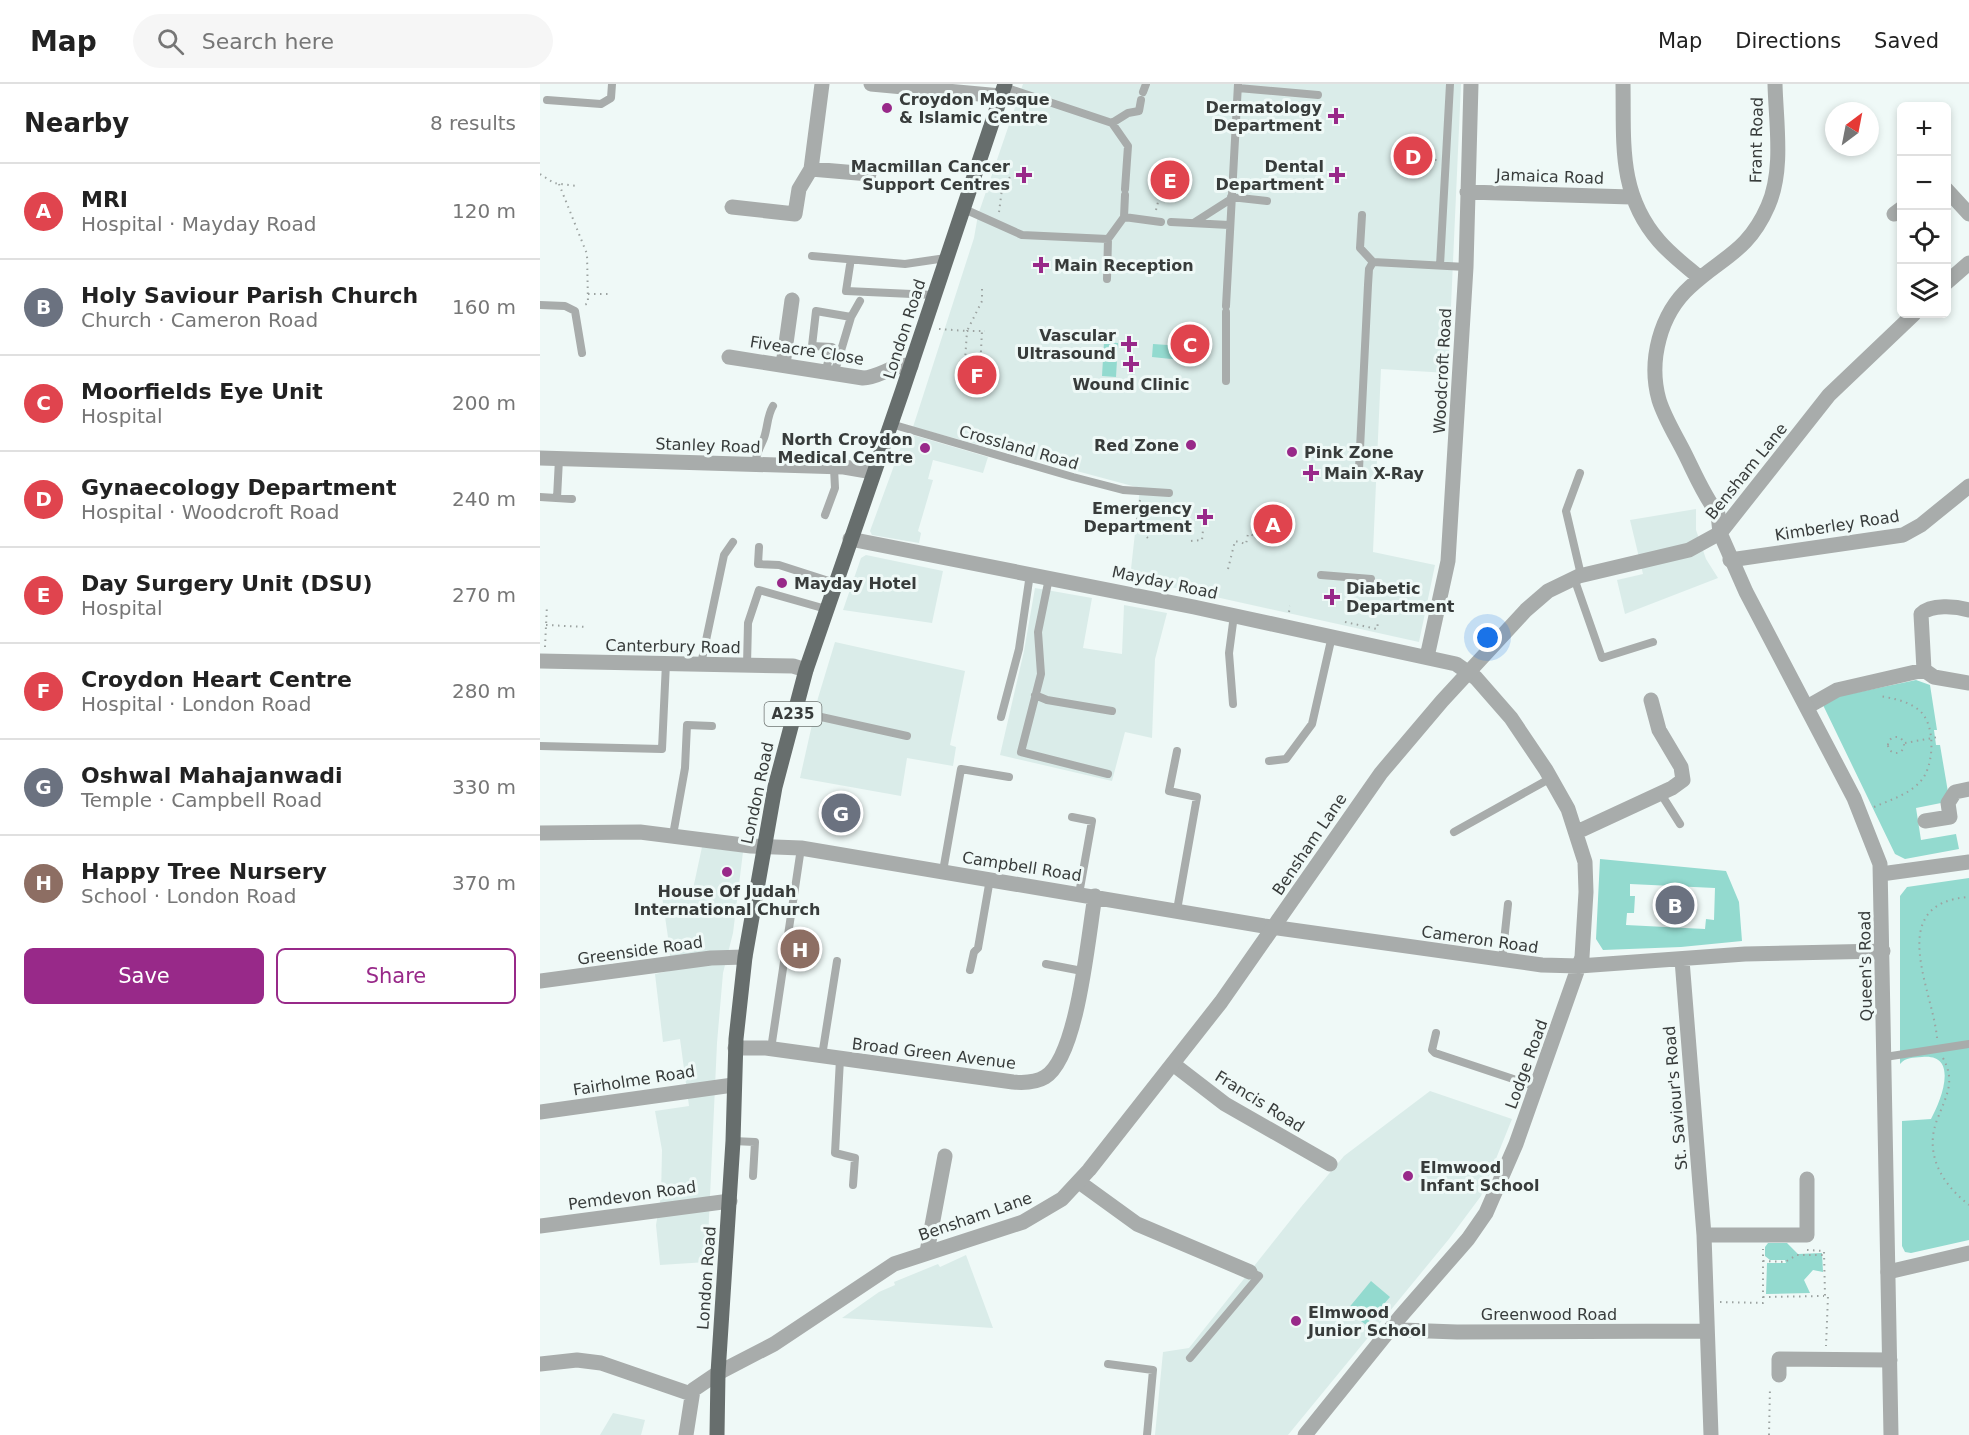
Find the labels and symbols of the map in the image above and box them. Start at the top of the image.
place label: Croydon Mosque & Islamic Centre [899,90,1050,127]
street label: Frant Road [1746,97,1767,183]
place label: Dermatology Department [1206,98,1323,135]
marker: Croydon Mosque & Islamic Centre [880,101,894,115]
north arrow [1825,102,1879,156]
marker: Dermatology Department [1327,107,1345,125]
pin: D [1394,134,1432,178]
place label: Macmillan Cancer Support Centres [851,157,1010,194]
place label: Dental Department [1216,157,1324,194]
pin: E [1150,158,1190,202]
street label: Jamaica Road [1495,165,1604,188]
marker: Macmillan Cancer Support Centres [1015,166,1033,184]
marker: Dental Department [1328,166,1346,184]
marker: Main Reception [1032,256,1050,274]
place label: Main Reception [1054,256,1194,275]
street label: London Road [879,277,930,381]
street label: Woodcroft Road [1430,307,1455,435]
pin: C [1170,322,1210,366]
place label: Vascular Ultrasound [1016,326,1116,363]
street label: Fiveacre Close [749,332,865,369]
marker: Vascular Ultrasound [1120,335,1138,353]
pin: F [958,352,996,398]
marker: Wound Clinic [1122,355,1140,373]
place label: Wound Clinic [1073,375,1189,394]
street label: Bensham Lane [1702,419,1791,523]
street label: Crossland Road [957,421,1081,474]
place label: North Croydon Medical Centre [778,430,913,467]
street label: Stanley Road [655,434,761,457]
place label: Red Zone [1094,436,1179,455]
marker: Red Zone [1184,438,1198,452]
marker: North Croydon Medical Centre [918,441,932,455]
place label: Pink Zone [1304,443,1394,462]
marker: Pink Zone [1285,445,1299,459]
marker: Main X-Ray [1302,464,1320,482]
place label: Main X-Ray [1324,464,1424,483]
place label: Emergency Department [1084,499,1193,536]
pin: A [1254,502,1292,546]
street label: Kimberley Road [1773,506,1901,545]
marker: Emergency Department [1196,508,1214,526]
street label: Mayday Road [1110,562,1220,603]
place label: Mayday Hotel [794,574,917,593]
marker: Mayday Hotel [775,576,789,590]
place label: Diabetic Department [1346,579,1455,616]
marker: Diabetic Department [1323,588,1341,606]
your location [1473,623,1502,652]
street label: Canterbury Road [605,636,741,657]
road number: A235 [764,702,822,726]
street label: London Road [737,740,778,846]
pin: G [822,790,860,836]
street label: Bensham Lane [1268,790,1350,899]
street label: Campbell Road [961,848,1083,885]
marker: House Of Judah International Church [720,865,734,879]
place label: House Of Judah International Church [634,882,820,919]
pin: B [1656,882,1694,928]
street label: Queen's Road [1855,911,1876,1021]
street label: Cameron Road [1420,922,1540,957]
pin: H [780,926,820,972]
street label: Greenside Road [576,932,704,969]
street label: Lodge Road [1501,1017,1551,1111]
street label: St. Saviour's Road [1660,1025,1691,1171]
street label: Broad Green Avenue [851,1034,1017,1073]
street label: Fairholme Road [572,1061,696,1100]
street label: Francis Road [1212,1067,1308,1136]
place label: Elmwood Infant School [1420,1158,1540,1195]
marker: Elmwood Infant School [1401,1169,1415,1183]
street label: Pemdevon Road [567,1177,697,1214]
street label: Bensham Lane [916,1188,1034,1245]
street label: London Road [693,1226,720,1331]
place label: Elmwood Junior School [1307,1303,1427,1340]
street label: Greenwood Road [1481,1305,1617,1324]
marker: Elmwood Junior School [1289,1314,1303,1328]

